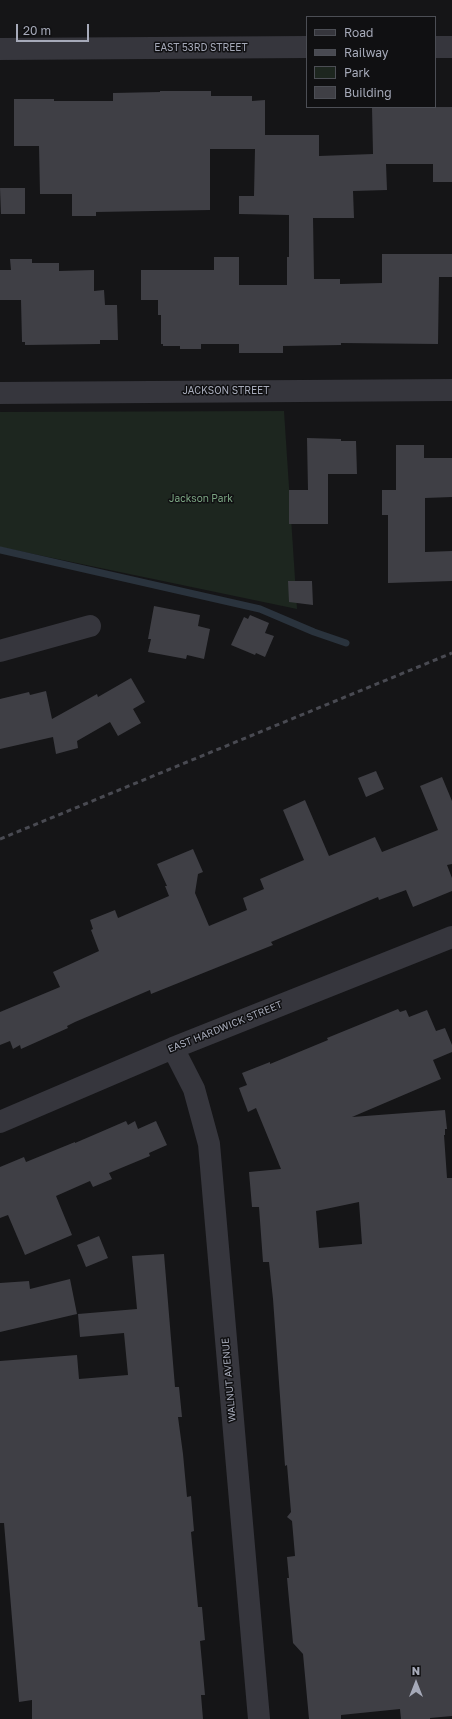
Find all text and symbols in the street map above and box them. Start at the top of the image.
scale bar [18,16,91,42]
legend [306,16,436,108]
text: 20 m [23,23,51,38]
text: Road [344,25,373,40]
street label: EAST 53RD STREET [154,42,248,54]
text: Railway [344,45,389,60]
text: Park [344,65,370,80]
text: Building [344,85,392,100]
street label: JACKSON STREET [183,385,269,397]
park label: Jackson Park [169,493,233,505]
street label: EAST HARDWICK STREET [166,999,284,1055]
street label: WALNUT AVENUE [219,1337,239,1423]
north arrow [396,1663,436,1703]
text: N [412,1664,420,1677]

